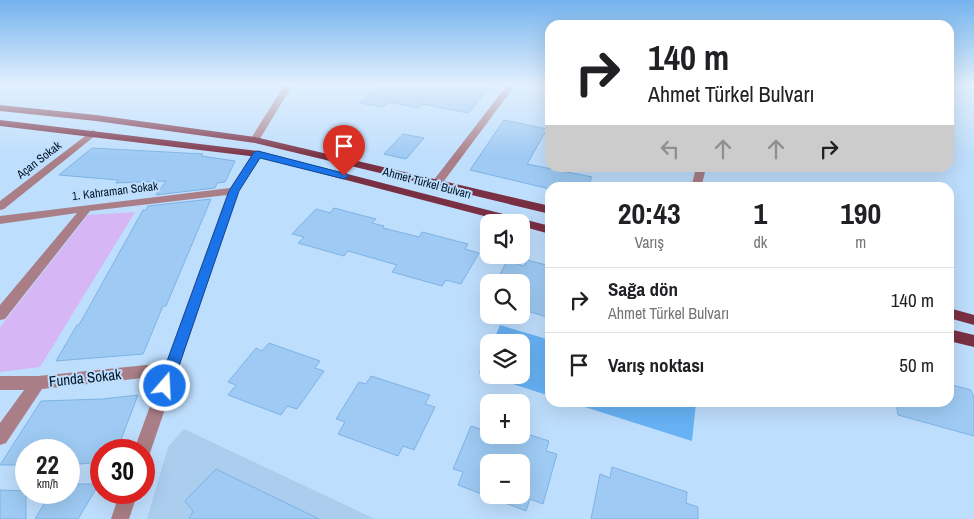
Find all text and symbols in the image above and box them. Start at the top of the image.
text: 140 m [648,34,729,81]
icon: right [565,40,630,105]
text: Ahmet Türkel Bulvarı [648,79,815,109]
pin [323,125,365,176]
icon: arrive [330,132,358,160]
icon: left [656,135,684,163]
icon: ahead [709,135,737,163]
icon: ahead [762,135,790,163]
icon: right [815,135,843,163]
street label: Açan Sokak [13,137,65,183]
street label: Ahmet Türkel Bulvarı [380,163,473,202]
street label: 1. Kahraman Sokak [71,178,159,204]
text: 20:43 [618,193,681,233]
text: 1 [754,193,767,233]
text: 190 [840,193,881,233]
map controls [480,214,530,504]
button: sound [480,214,530,264]
text: Varış [634,231,664,253]
text: dk [753,231,767,253]
text: m [855,231,866,253]
button: search [480,274,530,324]
text: Sağa dön [608,276,678,302]
icon: right [565,286,593,314]
text: 140 m [891,287,934,313]
text: Ahmet Türkel Bulvarı [608,302,729,324]
button: layers [480,334,530,384]
icon: arrive [565,351,593,379]
text: Varış noktası [608,352,704,378]
text: 50 m [899,352,934,378]
position arrow [138,359,190,411]
street label: Funda Sokak [48,363,123,392]
button: + [480,394,530,444]
speed limit sign: 30 [90,439,155,504]
text: 22 [36,448,59,482]
button: − [480,454,530,504]
text: km/h [37,476,58,492]

